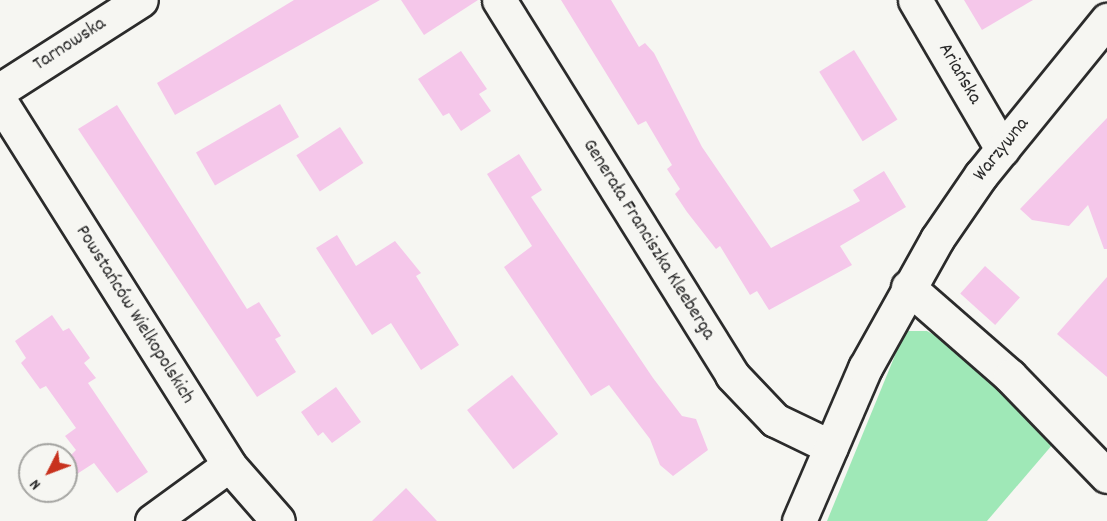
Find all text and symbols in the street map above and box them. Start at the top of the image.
street label: Tarnowska [29,13,111,77]
street label: Ariańska [932,39,986,109]
street label: Warzywna [969,113,1035,187]
street label: Generała Franciszka Kleeberga [576,135,720,345]
street label: Powstańców Wielkopolskich [69,221,199,409]
north arrow [18,443,78,503]
text: N [25,473,47,495]

